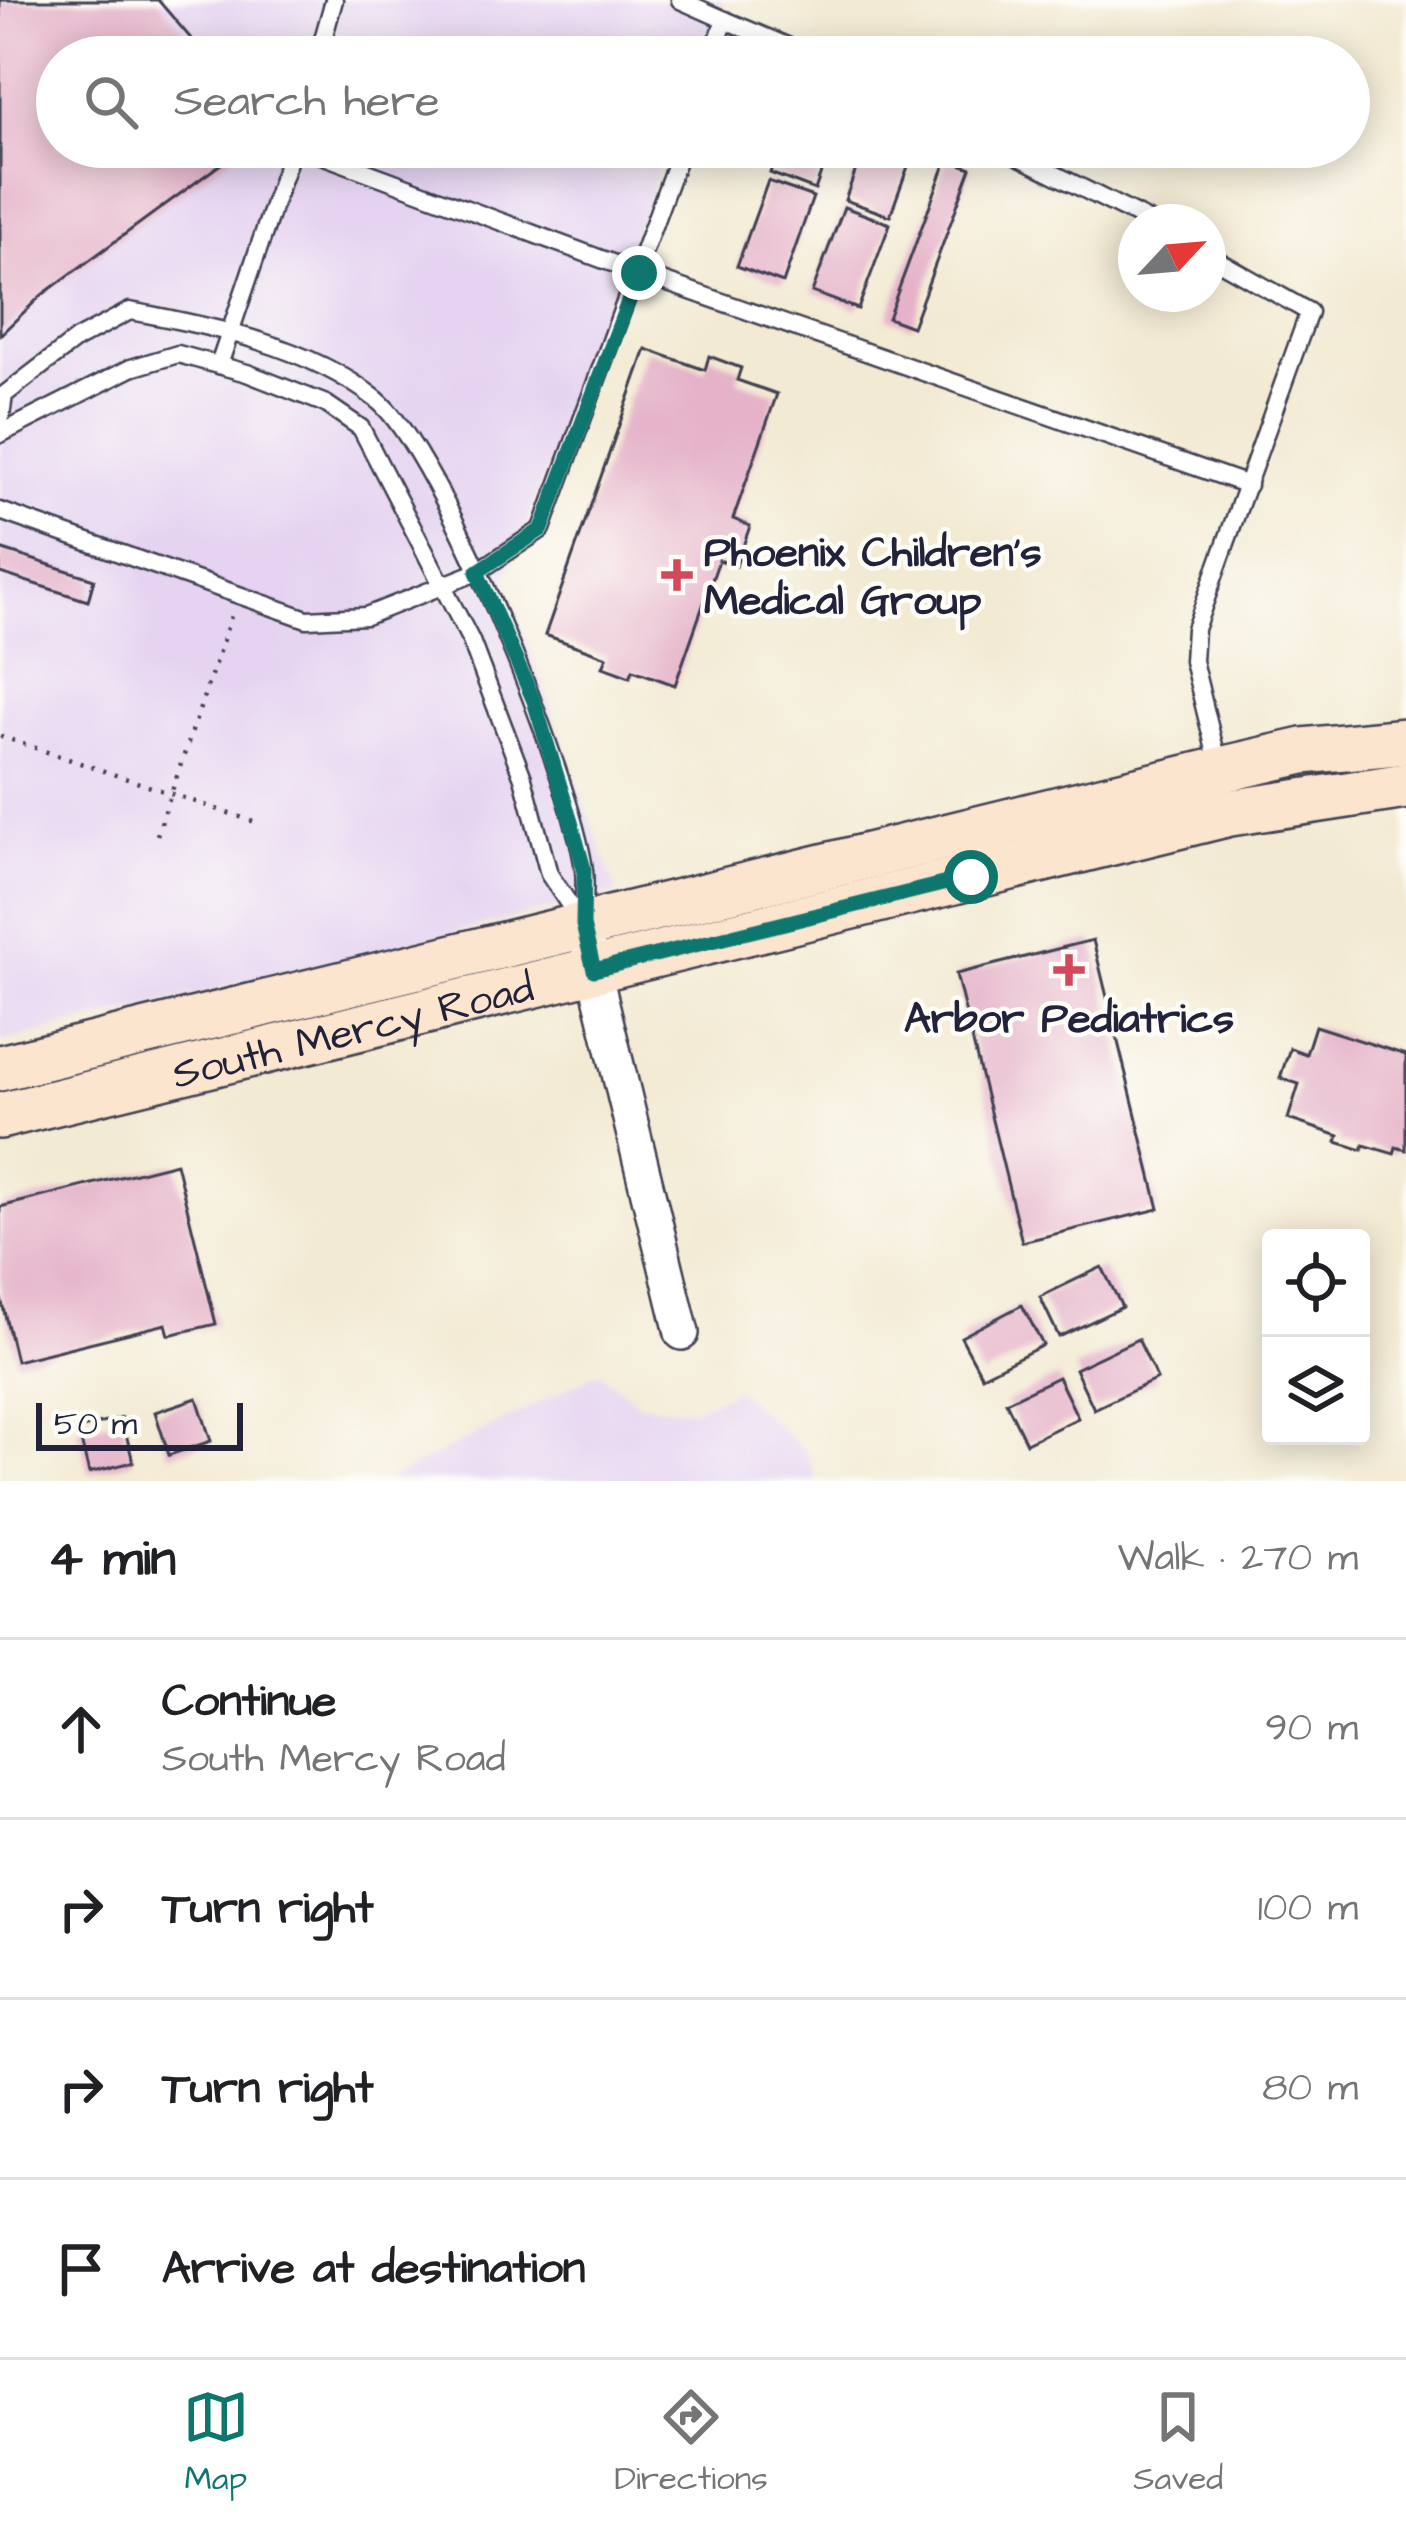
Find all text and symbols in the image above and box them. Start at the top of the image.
search box [36,36,1370,168]
icon: search [78,69,144,135]
text: Search here [174,71,440,133]
north arrow [1118,204,1226,312]
route end [612,246,666,300]
place label: Phoenix Children’s Medical Group [704,525,1042,631]
marker: Phoenix Children’s Medical Group [661,559,693,591]
route start [944,850,998,904]
marker: Arbor Pediatrics [1053,954,1085,986]
street label: South Mercy Road [167,960,540,1105]
place label: Arbor Pediatrics [904,991,1234,1049]
map controls [1262,1229,1370,1445]
button: locate [1262,1229,1370,1337]
button: layers [1262,1337,1370,1445]
scale bar [36,1397,243,1450]
text: 50 m [54,1401,137,1447]
text: 4 min [48,1524,176,1595]
text: Walk · 270 m [1118,1532,1358,1586]
text: Continue [162,1671,336,1733]
icon: ahead [48,1696,114,1762]
text: 90 m [1265,1702,1358,1756]
text: South Mercy Road [162,1733,506,1787]
icon: right [48,1876,114,1942]
text: Turn right [162,1878,374,1940]
text: 100 m [1258,1882,1358,1936]
icon: right [48,2056,114,2122]
text: Turn right [162,2058,374,2120]
text: 80 m [1262,2062,1358,2116]
icon: arrive [48,2236,114,2302]
text: Arrive at destination [162,2238,585,2300]
tab: Map [183,2384,249,2502]
tab: Directions [614,2384,768,2502]
tab: Saved [1133,2384,1223,2502]

